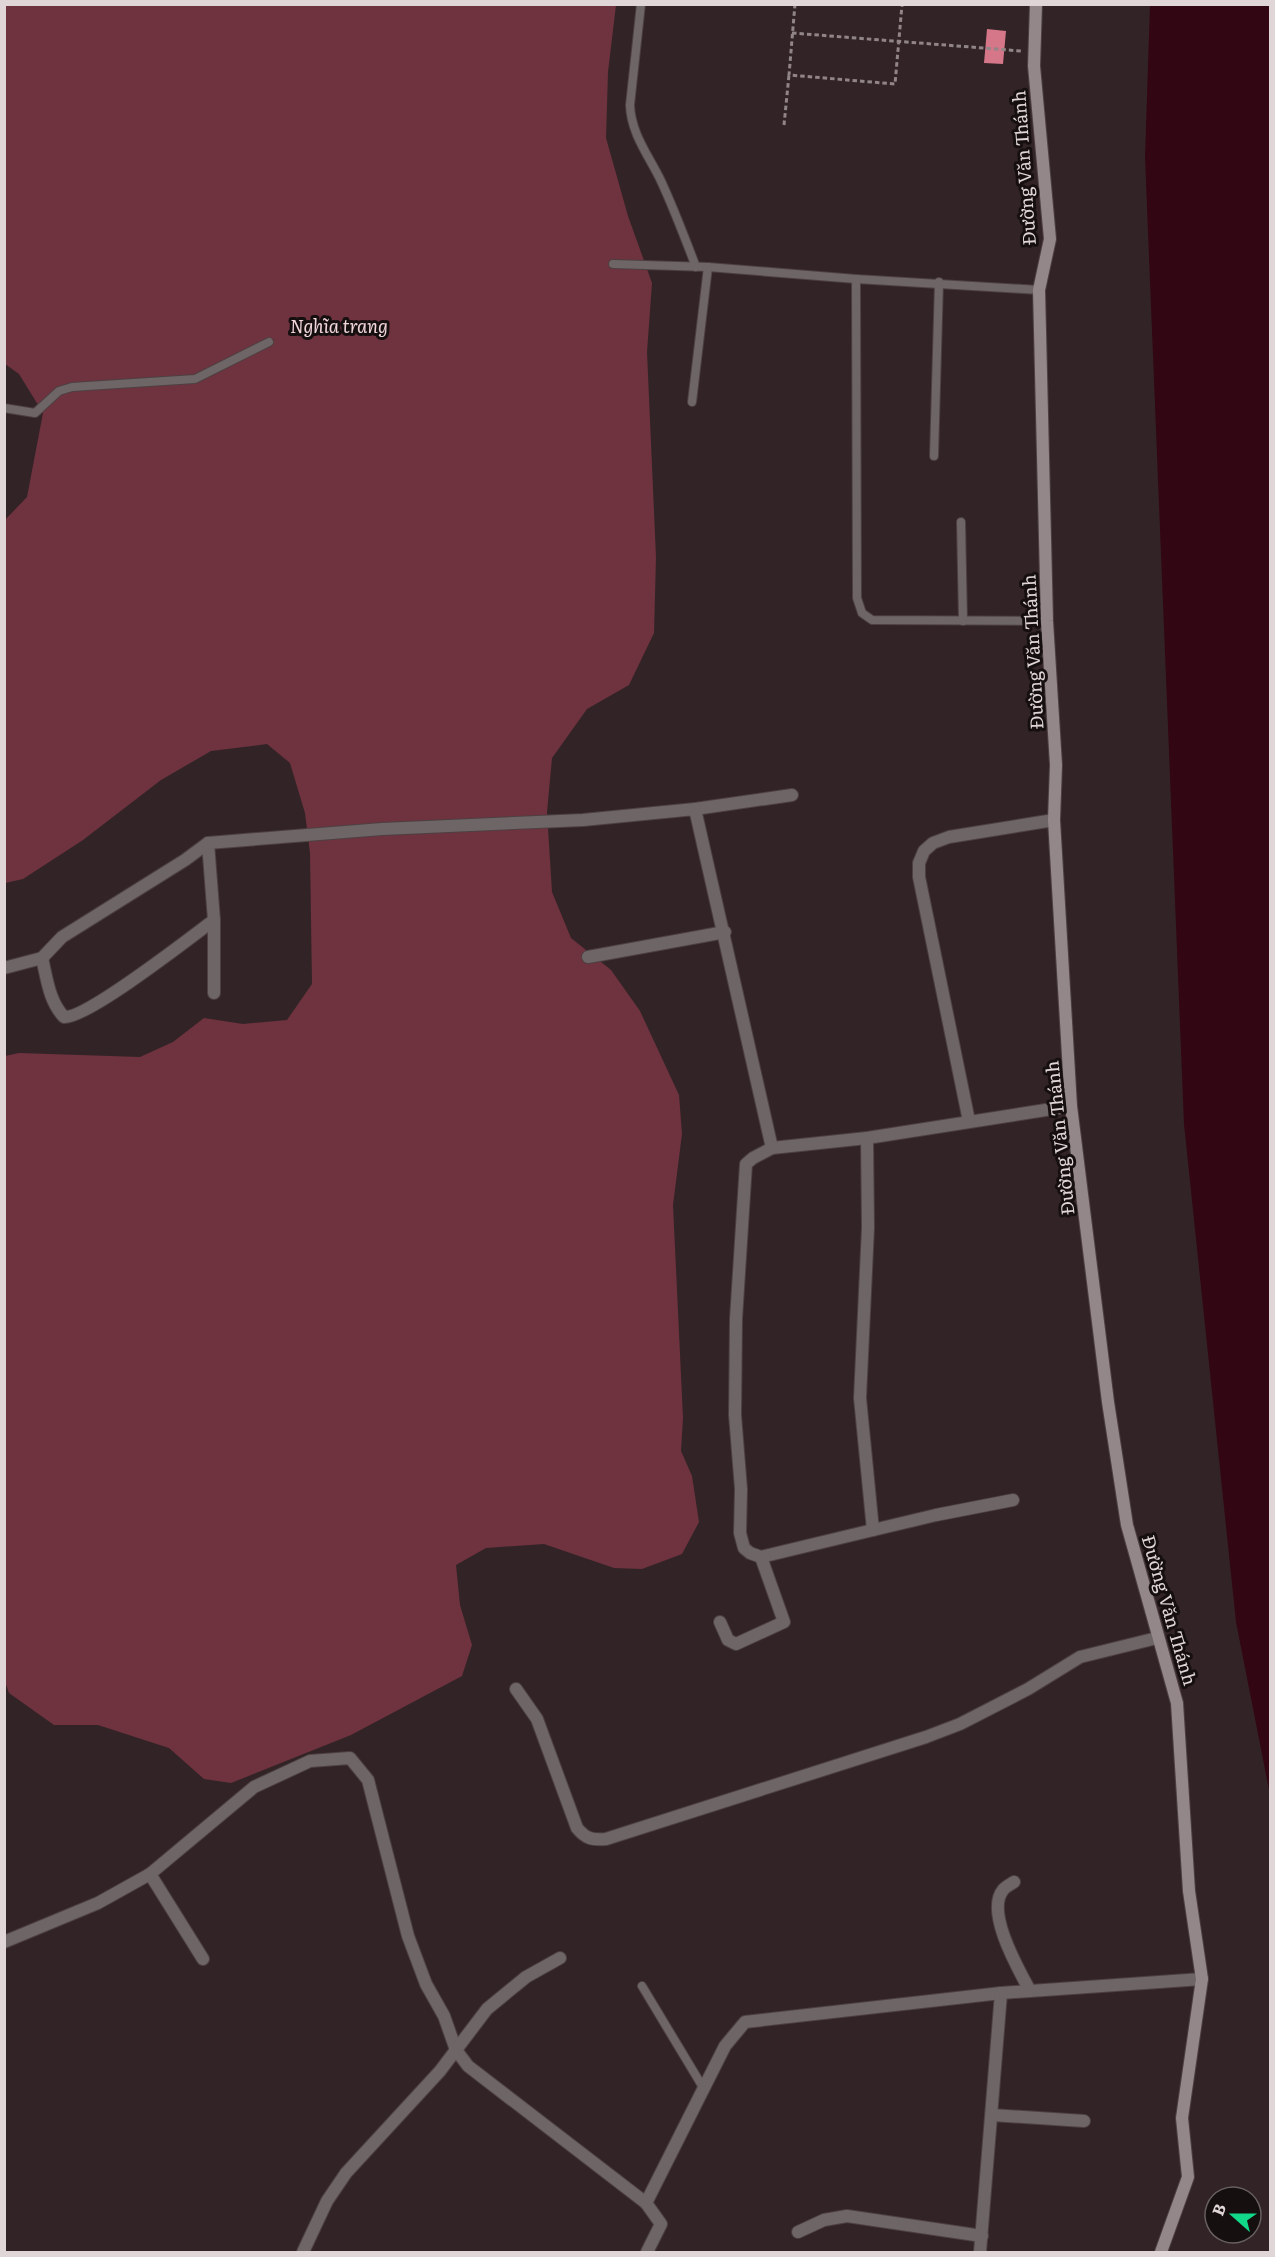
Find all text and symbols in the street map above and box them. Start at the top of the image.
street label: Đường Văn Thánh [1004,90,1042,246]
park label: Nghĩa trang [290,312,388,339]
street label: Đường Văn Thánh [1014,574,1050,730]
street label: Đường Văn Thánh [1037,1059,1081,1217]
street label: Đường Văn Thánh [1136,1532,1204,1688]
north arrow [1203,2185,1263,2245]
text: B [1205,2200,1231,2219]

